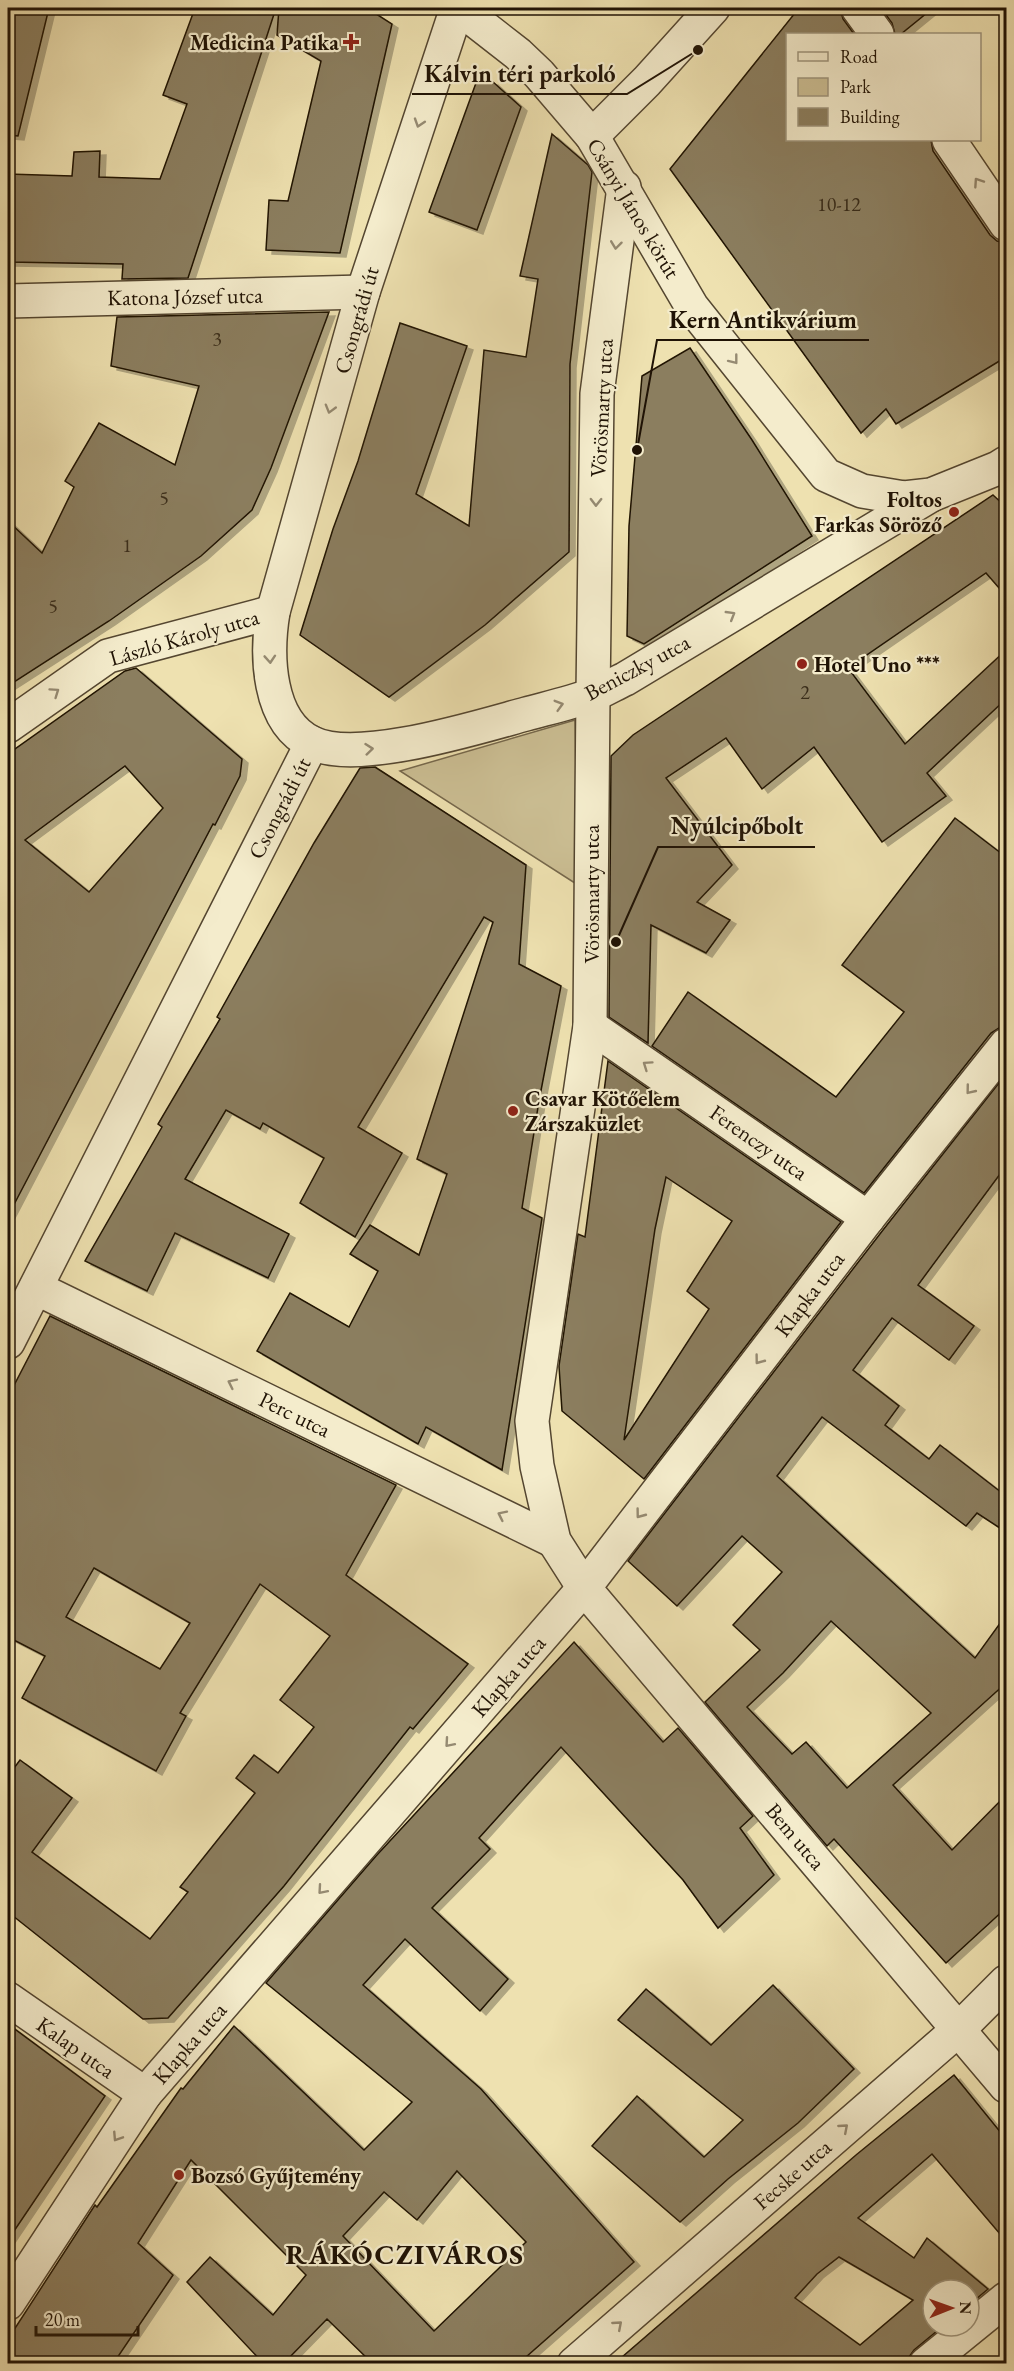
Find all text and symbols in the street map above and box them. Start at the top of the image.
place label: Medicina Patika [190,28,339,57]
legend [786,33,981,141]
marker: Medicina Patika [344,35,358,49]
text: Road [840,45,879,68]
callout: Kálvin téri parkoló [412,52,627,94]
text: Kálvin téri parkoló [424,58,616,89]
text: Park [840,75,871,98]
text: Building [840,105,900,128]
one-way arrow [413,117,426,128]
street label: Csányi János körút [580,133,687,284]
one-way arrow [973,178,985,188]
house number: 10-12 [817,191,861,217]
one-way arrow [611,241,623,250]
street label: Csongrádi út [327,263,386,377]
street label: Katona József utca [107,281,263,312]
callout: Kern Antikvárium [657,298,869,340]
text: Kern Antikvárium [669,304,857,335]
house number: 3 [212,326,222,352]
street label: Vörösmarty utca [583,338,620,478]
one-way arrow [726,353,737,364]
one-way arrow [325,403,337,414]
house number: 5 [159,485,169,511]
place label: Foltos Farkas Söröző [814,485,942,539]
one-way arrow [590,497,602,506]
marker: Foltos Farkas Söröző [947,505,961,519]
house number: 1 [122,532,132,558]
house number: 5 [48,593,58,619]
street label: László Károly utca [106,602,263,673]
one-way arrow [725,611,735,623]
street label: Beniczky utca [579,627,695,707]
place label: Hotel Uno *** [814,650,940,679]
one-way arrow [263,654,276,663]
marker: Hotel Uno *** [795,657,809,671]
house number: 2 [800,679,810,705]
one-way arrow [49,688,60,699]
one-way arrow [554,699,564,712]
one-way arrow [364,743,373,755]
street label: Csongrádi út [241,752,317,864]
callout: Nyúlcipőbolt [658,805,815,847]
text: Nyúlcipőbolt [671,810,803,842]
street label: Vörösmarty utca [577,824,606,963]
one-way arrow [643,1061,654,1072]
one-way arrow [966,1083,977,1094]
place label: Csavar Kötőelem Zárszaküzlet [525,1084,680,1138]
street label: Ferenczy utca [704,1098,814,1187]
marker: Csavar Kötőelem Zárszaküzlet [506,1104,520,1118]
street label: Klapka utca [768,1246,851,1343]
one-way arrow [755,1353,766,1364]
one-way arrow [228,1379,239,1391]
street label: Perc utca [254,1385,336,1444]
one-way arrow [637,1508,648,1519]
one-way arrow [497,1511,508,1523]
street label: Klapka utca [465,1629,552,1723]
one-way arrow [446,1736,457,1747]
street label: Bem utca [759,1797,832,1876]
one-way arrow [318,1883,329,1894]
street label: Klapka utca [146,1996,233,2090]
street label: Kalap utca [31,2010,121,2085]
one-way arrow [837,2124,848,2135]
one-way arrow [113,2130,124,2141]
street label: Fecske utca [747,2132,838,2216]
place label: Bozsó Gyűjtemény [191,2161,361,2190]
marker: Bozsó Gyűjtemény [172,2168,186,2182]
district label: RÁKÓCZIVÁROS [285,2236,525,2272]
north arrow [921,2278,981,2338]
scale bar [36,2299,138,2337]
text: N [955,2301,976,2314]
text: 20 m [45,2308,80,2331]
one-way arrow [611,2321,622,2332]

